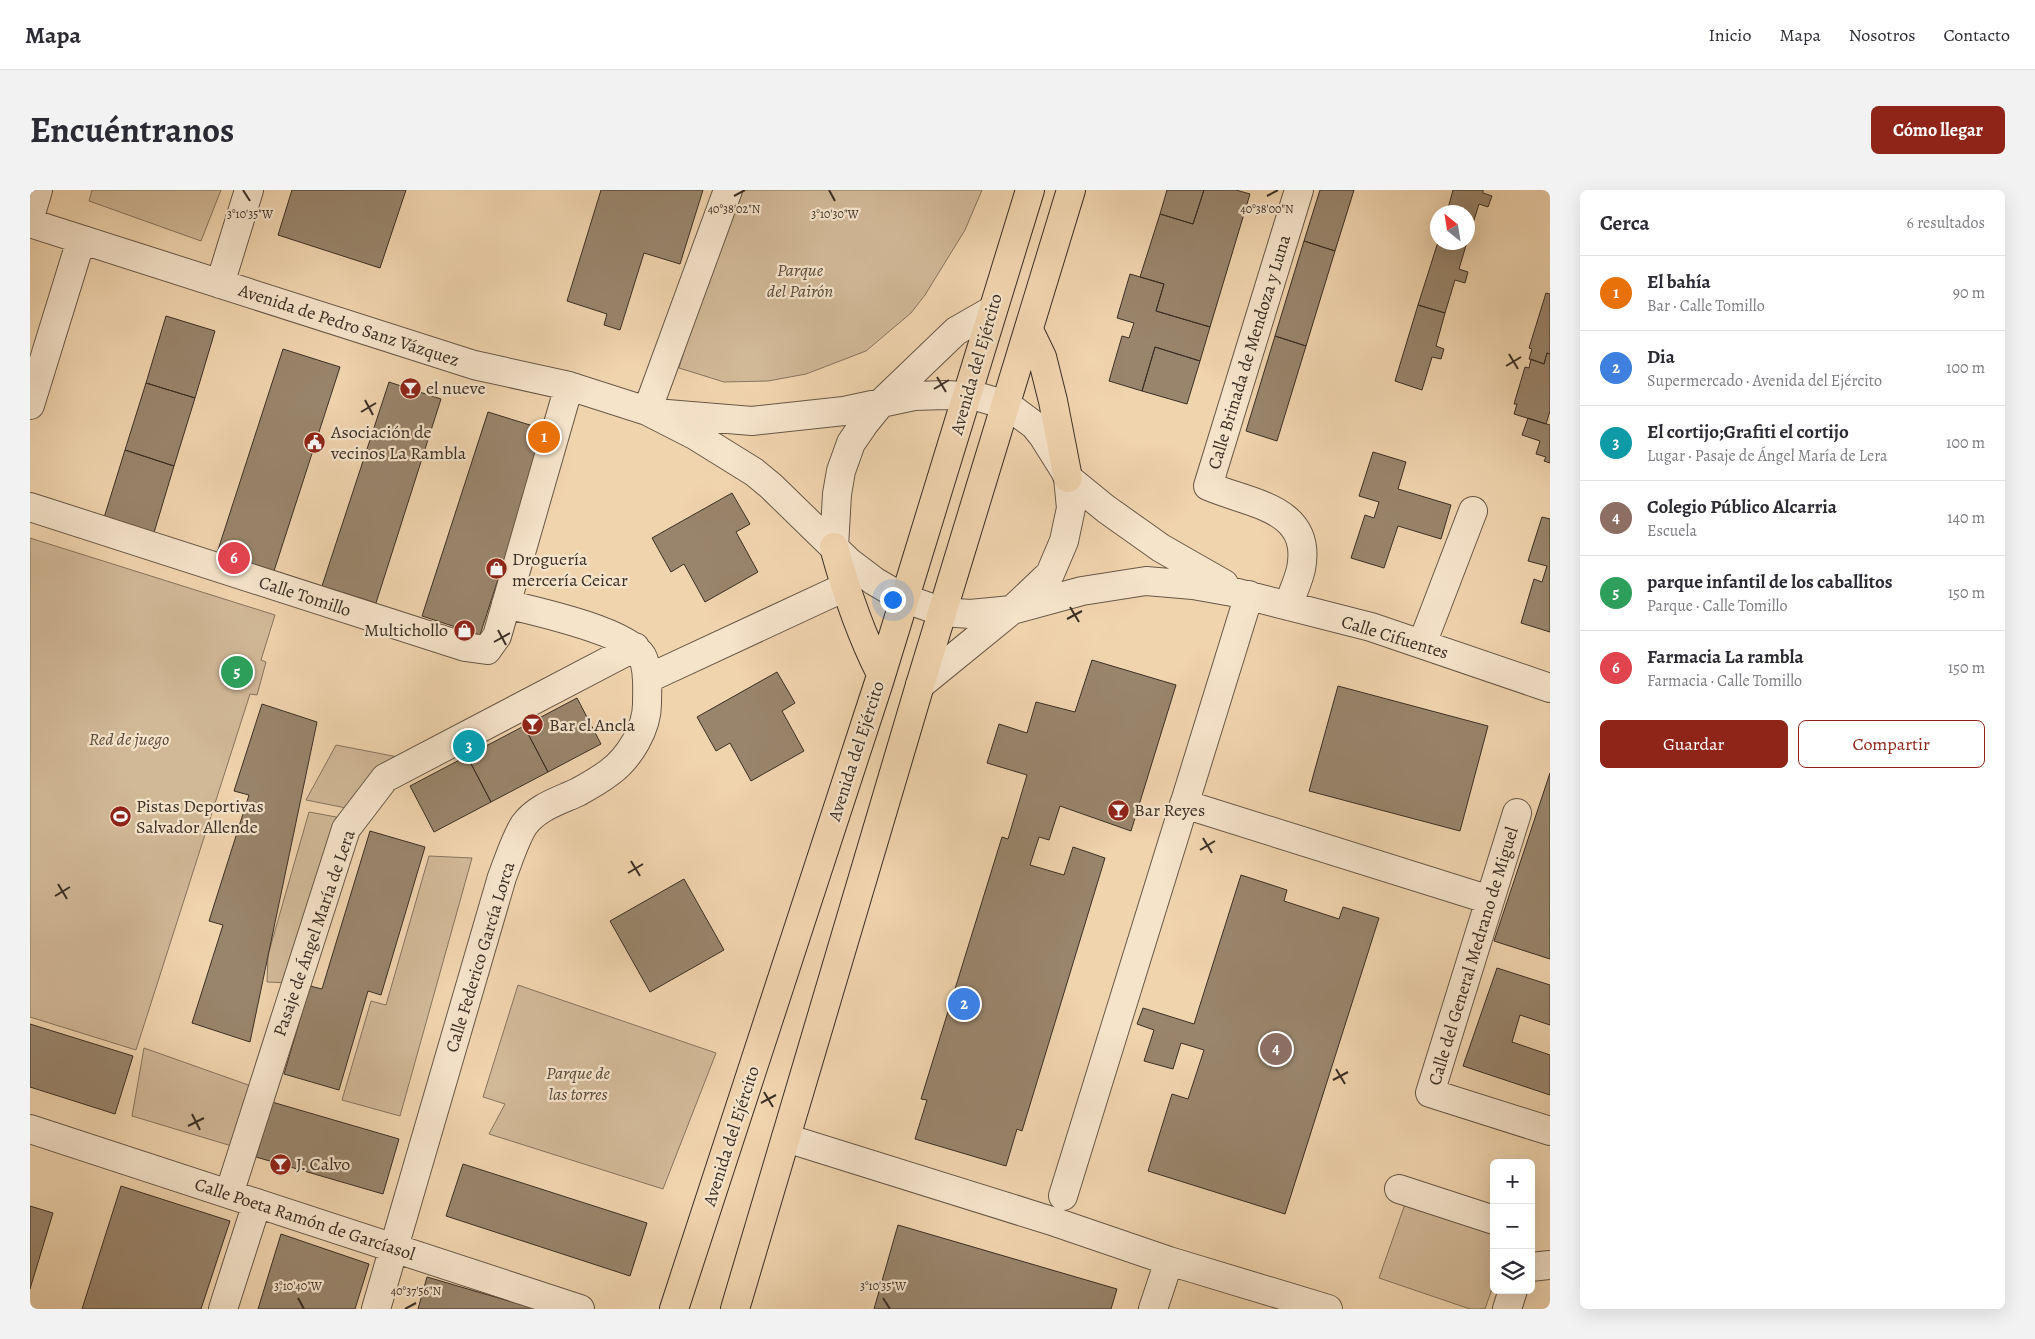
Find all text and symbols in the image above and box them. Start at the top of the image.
text: Mapa [25,19,81,51]
text: Inicio [1708,23,1751,47]
text: Mapa [1779,23,1821,47]
text: Nosotros [1849,23,1915,47]
text: Contacto [1943,23,2010,47]
text: Encuéntranos [30,106,234,154]
button: Cómo llegar [1871,106,2005,154]
text: 40°38'02"N [708,201,761,217]
text: 40°38'00"N [1240,201,1294,217]
north arrow [1430,205,1475,250]
text: 3°10'35"W [227,206,274,222]
text: 3°10'30"W [811,206,859,222]
text: Cerca [1600,209,1650,237]
text: 6 resultados [1907,212,1985,234]
street label: Calle Brinada de Mendoza y Luna [1202,231,1296,472]
park label: Parque del Pairón [767,258,833,303]
text: El bahía [1647,269,1711,295]
street label: Avenida de Pedro Sanz Vázquez [235,278,462,372]
text: 1 [1613,282,1619,304]
text: 90 m [1953,282,1985,304]
street label: Avenida del Ejército [944,291,1008,438]
text: Bar · Calle Tomillo [1647,295,1765,317]
text: Dia [1647,344,1675,370]
text: 2 [1612,357,1620,379]
text: 100 m [1946,357,1985,379]
text: Supermercado · Avenida del Ejército [1647,370,1882,392]
bar icon: el nueve [398,376,422,400]
place label: el nueve [426,376,485,400]
pin: 1 [528,418,560,456]
text: El cortijo;Grafiti el cortijo [1647,419,1849,445]
place label: Asociación de vecinos La Rambla [330,420,467,465]
public building icon: Asociación de vecinos La Rambla [303,430,327,454]
text: 3 [1613,432,1619,454]
text: 100 m [1946,432,1985,454]
text: Lugar · Pasaje de Ángel María de Lera [1647,445,1888,467]
text: Colegio Público Alcarria [1647,494,1837,520]
text: 4 [1612,507,1620,529]
text: 140 m [1947,507,1985,529]
text: Escuela [1647,520,1697,542]
pin: 6 [218,539,250,577]
place label: Droguería mercería Ceicar [512,547,628,592]
shop icon: Droguería mercería Ceicar [484,557,508,581]
text: parque infantil de los caballitos [1647,569,1893,595]
street label: Calle Tomillo [256,570,354,622]
text: 5 [1613,582,1619,604]
text: 150 m [1948,582,1985,604]
your location [880,587,906,613]
text: Parque · Calle Tomillo [1647,595,1787,617]
street label: Calle Cifuentes [1338,609,1452,665]
place label: Multichollo [364,618,448,642]
shop icon: Multichollo [452,618,476,642]
text: Farmacia La rambla [1647,644,1804,670]
pin: 5 [221,653,253,691]
text: 6 [1612,657,1620,679]
text: 150 m [1948,657,1985,679]
text: Farmacia · Calle Tomillo [1647,670,1802,692]
street label: Avenida del Ejército [822,678,890,825]
bar icon: Bar el Ancla [521,713,545,737]
place label: Bar el Ancla [549,713,636,737]
button: Guardar [1600,720,1788,768]
button: Compartir [1798,720,1985,768]
park label: Red de juego [89,727,169,751]
pin: 3 [453,727,485,765]
place label: Pistas Deportivas Salvador Allende [136,794,264,839]
bar icon: Bar Reyes [1106,798,1130,822]
place label: Bar Reyes [1134,798,1205,822]
sports icon: Pistas Deportivas Salvador Allende [108,804,132,828]
street label: Calle del General Medrano de Miguel [1422,823,1524,1088]
street label: Pasaje de Ángel María de Lera [267,826,361,1040]
street label: Calle Federico García Lorca [440,858,521,1055]
pin: 2 [948,985,980,1023]
pin: 4 [1260,1030,1292,1068]
park label: Parque de las torres [546,1061,611,1106]
street label: Avenida del Ejército [697,1063,765,1210]
bar icon: J. Calvo [268,1152,292,1176]
place label: J. Calvo [296,1152,350,1176]
map controls [1490,1159,1535,1294]
button: + [1490,1159,1535,1204]
street label: Calle Poeta Ramón de Garcíasol [192,1172,419,1266]
button: − [1490,1204,1535,1249]
button: layers [1490,1249,1535,1294]
text: 3°10'40"W [274,1278,323,1294]
text: 3°10'35"W [860,1278,907,1294]
text: 40°37'56"N [391,1283,442,1299]

